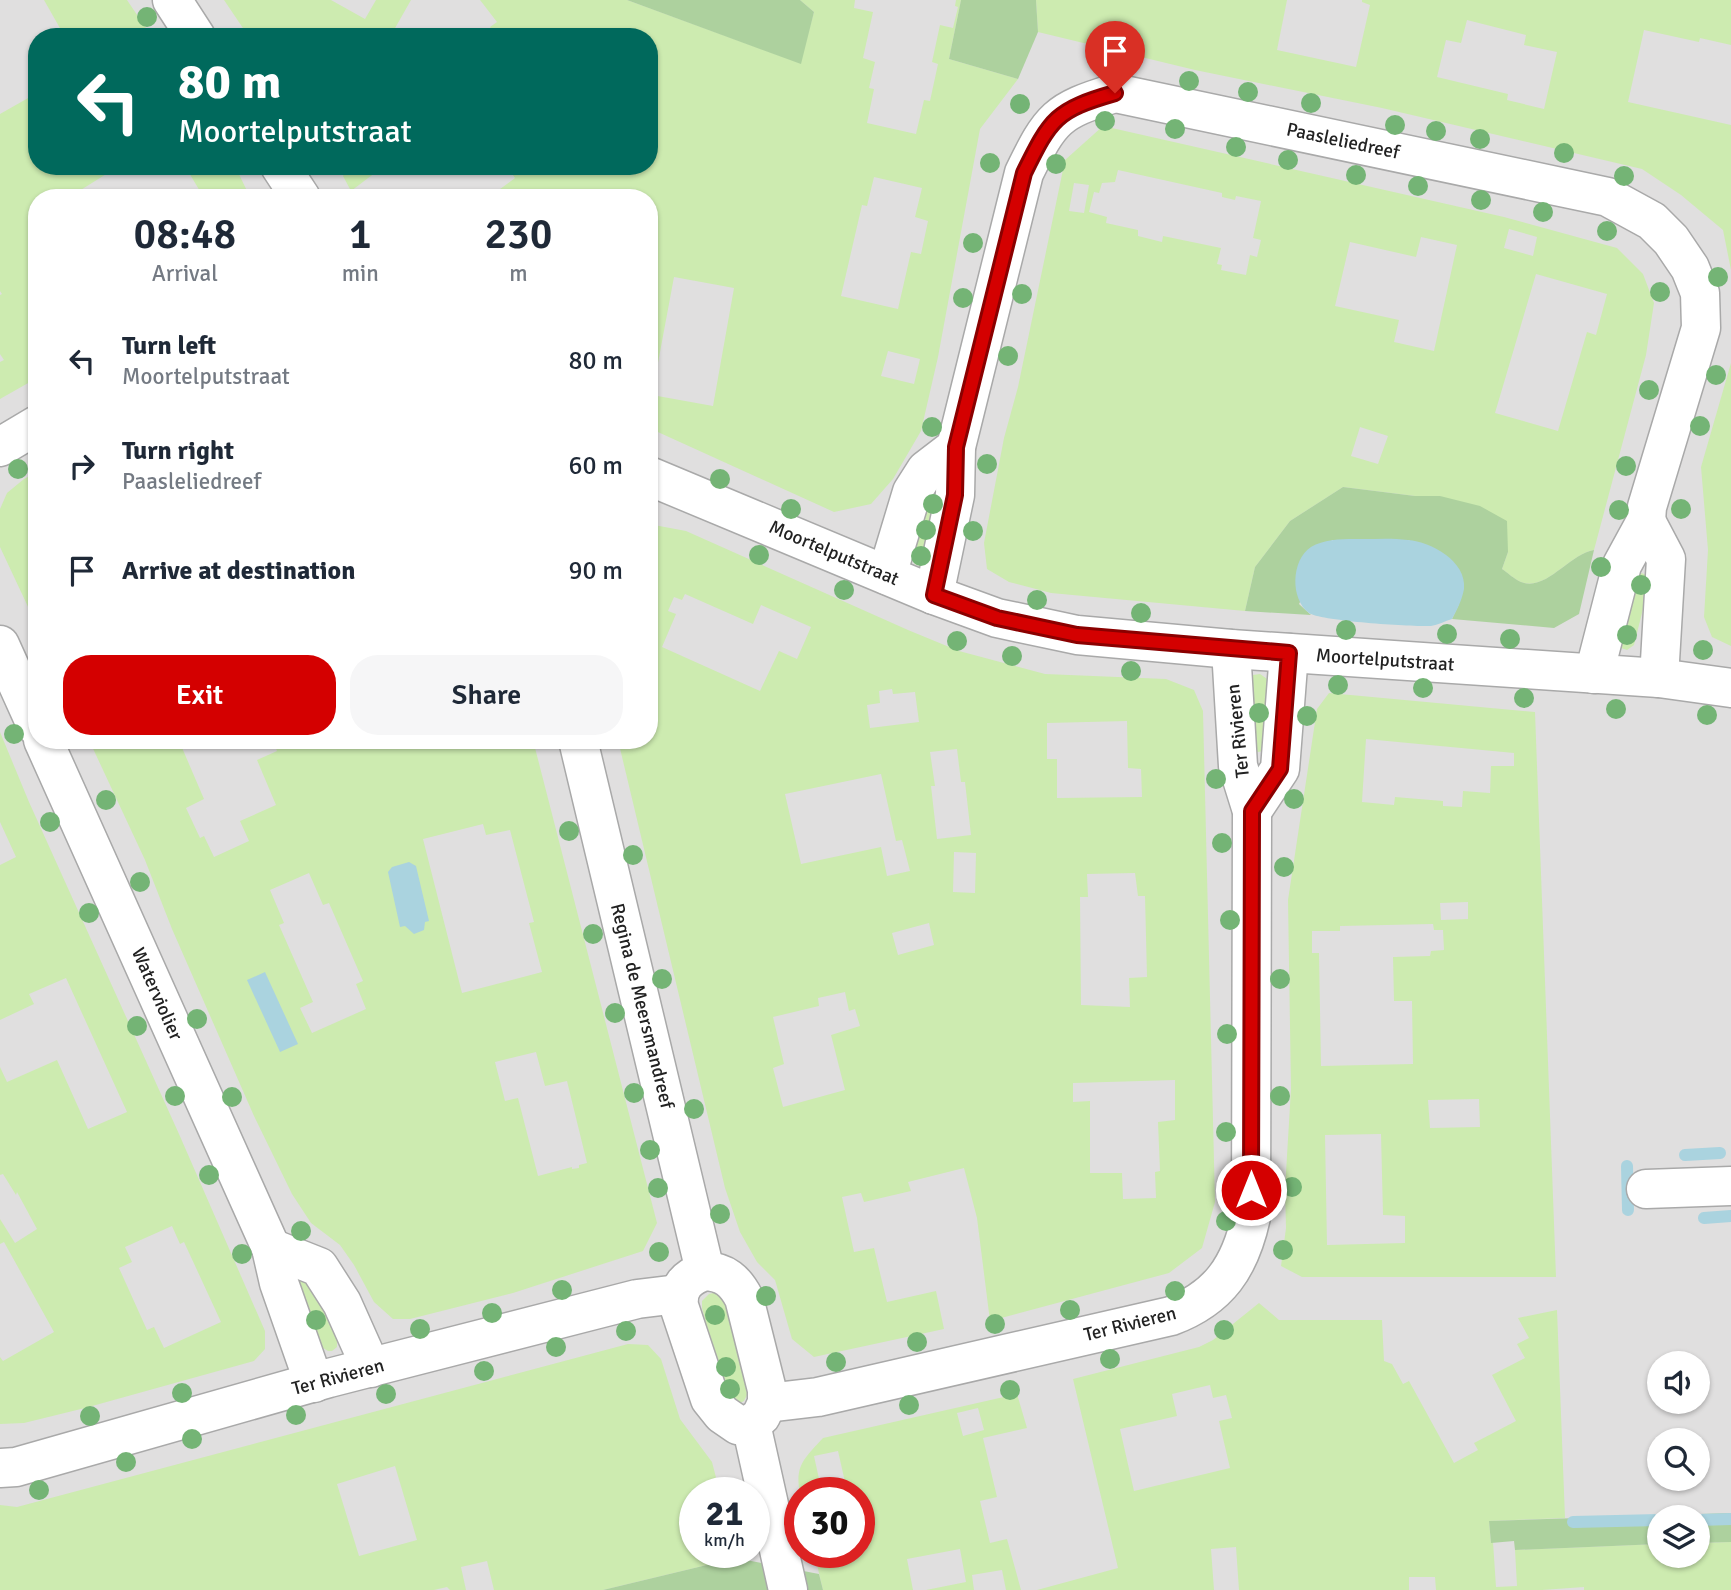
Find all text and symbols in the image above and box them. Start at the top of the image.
pin [1085,21,1145,93]
icon: arrive [1096,32,1134,70]
text: 80 m [178,52,281,112]
icon: left [63,56,154,147]
text: Moortelputstraat [178,112,412,151]
street label: Paasleliedreef [1284,117,1403,165]
text: 08:48 [134,209,236,260]
text: 1 [349,209,372,260]
text: 230 [484,209,552,260]
text: Arrival [152,259,218,288]
text: min [342,259,379,288]
text: m [509,259,528,288]
text: Turn left [122,330,216,362]
icon: left [63,342,101,380]
text: 80 m [568,345,623,377]
text: Moortelputstraat [122,362,290,391]
text: Turn right [122,435,234,467]
icon: right [63,447,101,485]
text: 60 m [568,450,623,482]
text: Paasleliedreef [122,467,261,496]
street label: Moortelputstraat [765,515,903,591]
icon: arrive [63,552,101,590]
text: Arrive at destination [122,555,355,587]
text: 90 m [568,555,623,587]
street label: Moortelputstraat [1315,643,1455,677]
button: Exit [63,655,336,735]
button: Share [350,655,623,735]
street label: Ter Rivieren [1221,683,1255,779]
street label: Regina de Meersmandreef [605,901,680,1113]
street label: Waterviolier [126,944,188,1044]
position arrow [1214,1153,1288,1227]
street label: Ter Rivieren [1081,1301,1179,1347]
map controls [1647,1351,1710,1568]
button: sound [1647,1351,1710,1414]
street label: Ter Rivieren [289,1353,387,1401]
button: search [1647,1428,1710,1491]
speed limit sign: 30 [784,1477,875,1568]
text: 21 [706,1492,743,1535]
button: layers [1647,1505,1710,1568]
text: km/h [704,1529,745,1551]

